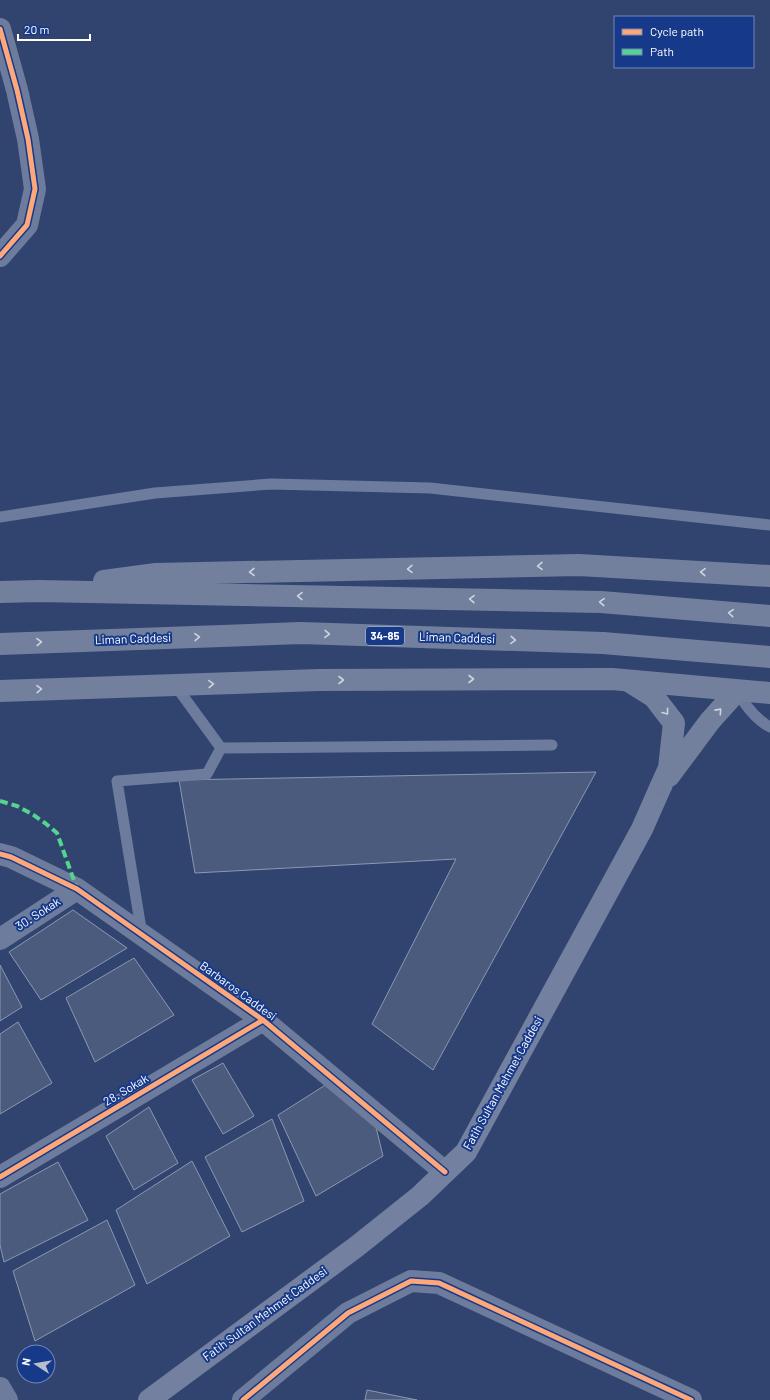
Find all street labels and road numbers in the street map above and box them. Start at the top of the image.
road number: 34-85 [366,627,404,645]
street label: Liman Caddesi [419,629,495,645]
street label: Liman Caddesi [95,630,171,646]
street label: 30. Sokak [13,894,62,933]
street label: Barbaros Caddesi [198,958,280,1023]
street label: Fatih Sultan Mehmet Caddesi [460,1013,545,1152]
street label: 28. Sokak [100,1070,151,1108]
street label: Fatih Sultan Mehmet Caddesi [199,1263,329,1363]

